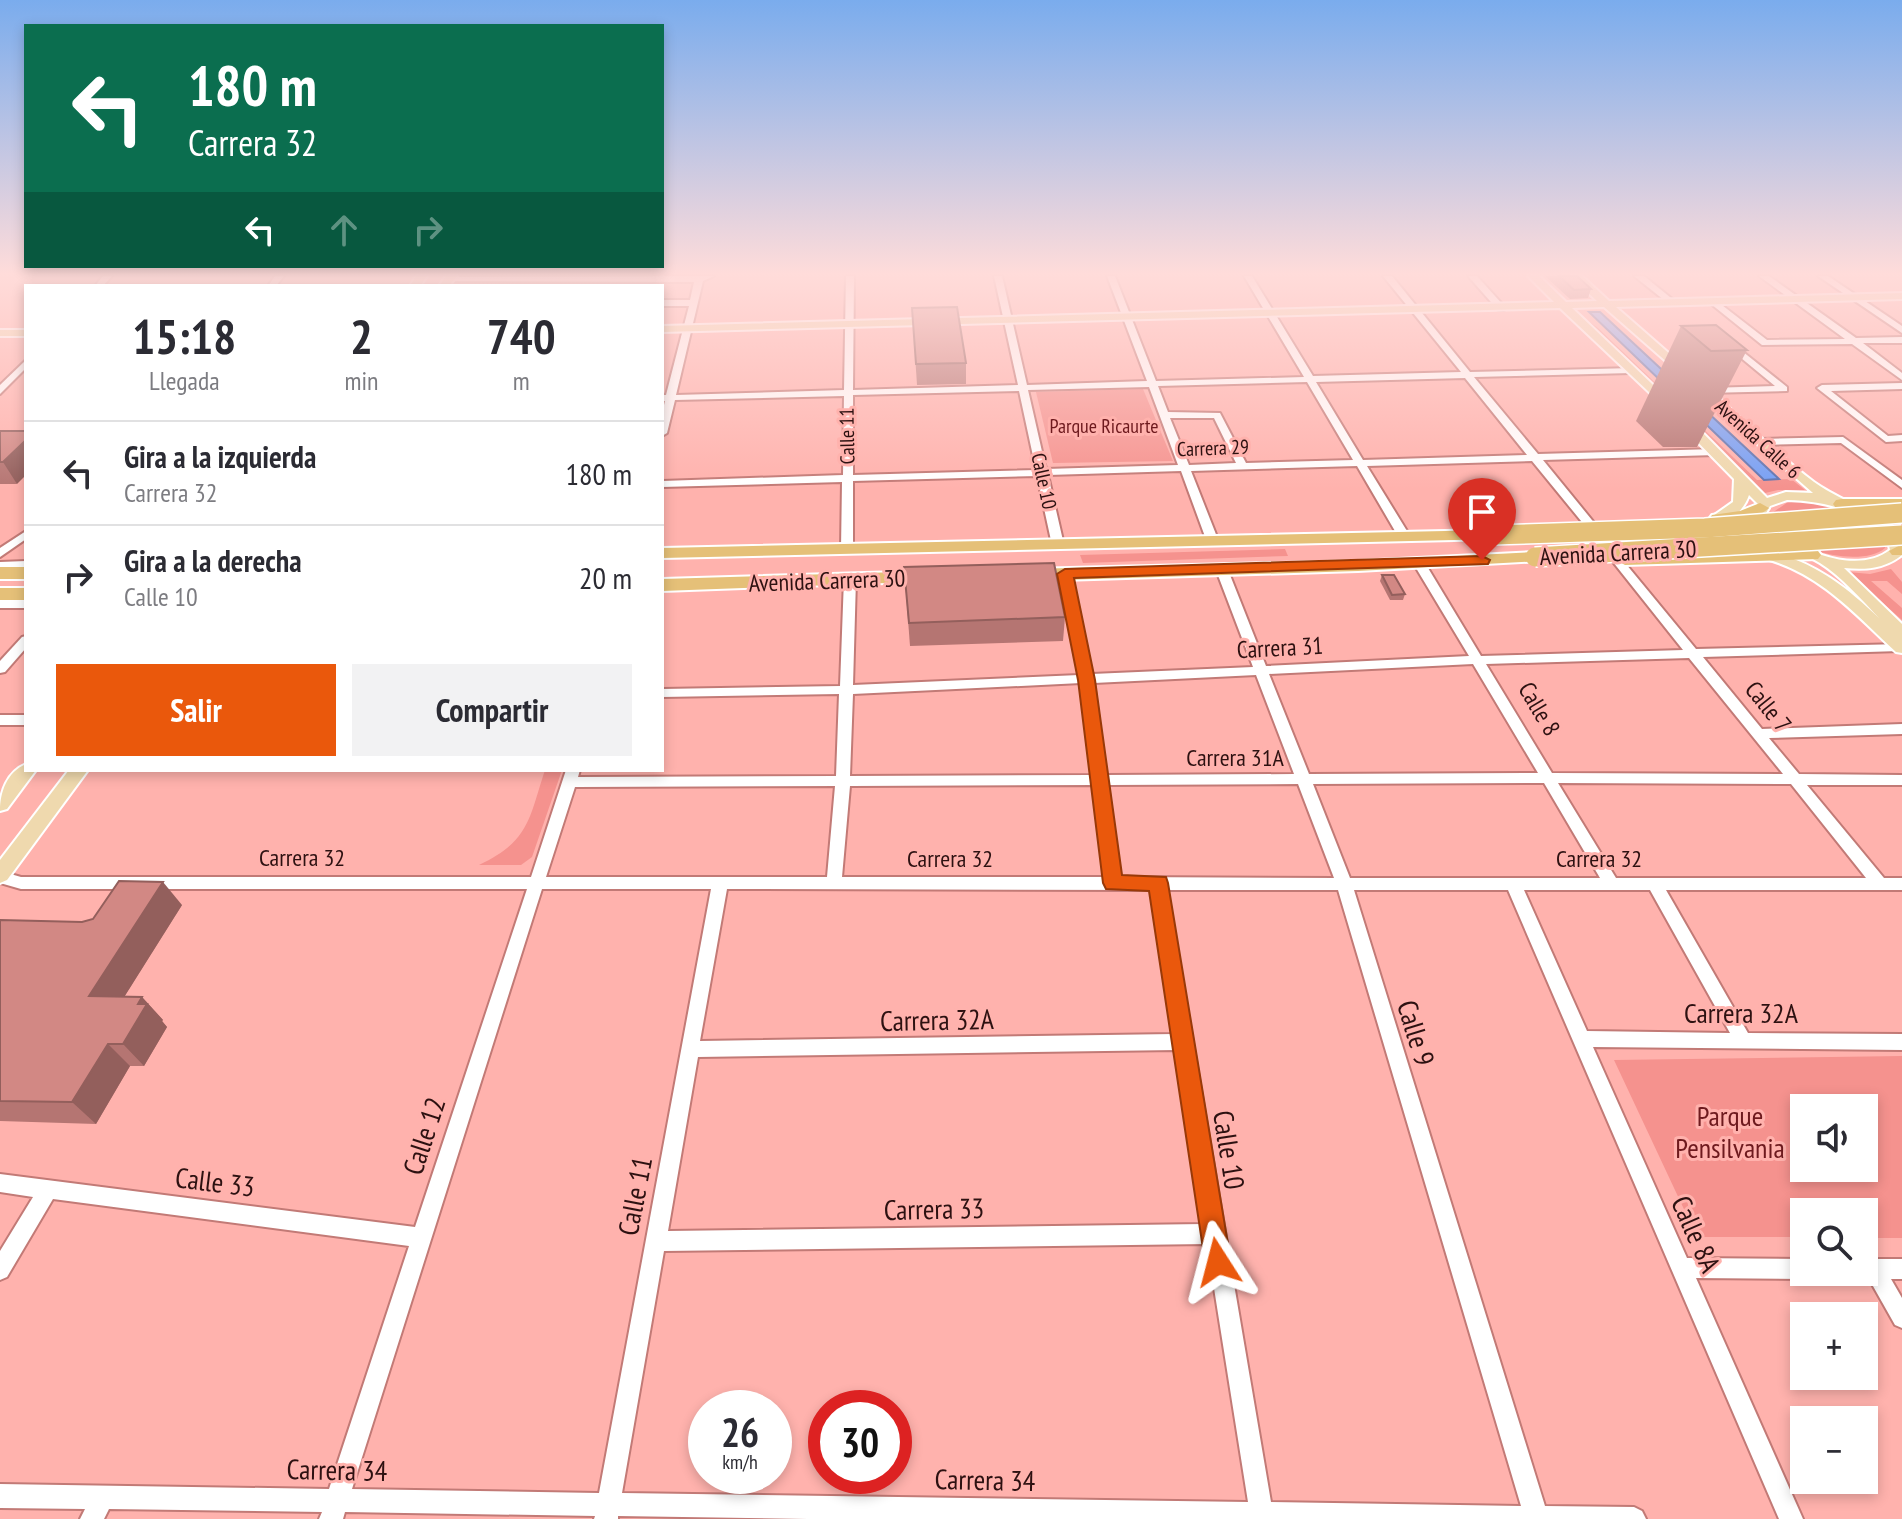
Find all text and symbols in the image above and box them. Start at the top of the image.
text: 180 m [188,49,317,121]
icon: left [56,56,160,160]
text: Carrera 32 [188,119,317,166]
icon: left [238,208,282,252]
icon: ahead [322,208,366,252]
icon: right [406,208,450,252]
text: 15:18 [132,305,236,367]
text: 2 [350,305,373,367]
text: 740 [487,305,556,367]
text: Llegada [149,364,220,397]
text: min [344,364,378,397]
text: m [513,364,530,397]
street label: Avenida Calle 6 [1710,394,1806,484]
street label: Calle 11 [834,407,860,465]
park label: Parque Ricaurte [1049,413,1159,439]
street label: Carrera 29 [1177,434,1249,462]
text: Gira a la izquierda [124,437,316,476]
icon: left [56,451,100,495]
street label: Calle 10 [1025,451,1063,511]
text: 180 m [566,454,632,493]
text: Carrera 32 [124,476,217,509]
pin [1448,478,1516,560]
icon: arrive [1460,490,1504,534]
street label: Avenida Carrera 30 [1539,533,1697,572]
text: Gira a la derecha [124,541,302,580]
icon: right [56,555,100,599]
text: 20 m [579,558,632,597]
street label: Avenida Carrera 30 [748,562,906,599]
text: Calle 10 [124,580,198,613]
street label: Carrera 31 [1236,630,1324,665]
button: Salir [56,664,336,756]
button: Compartir [352,664,632,756]
street label: Calle 7 [1738,675,1798,739]
street label: Calle 8 [1511,676,1567,741]
street label: Carrera 31A [1186,742,1284,773]
street label: Carrera 32 [259,842,345,873]
street label: Carrera 32 [907,843,993,874]
street label: Carrera 32 [1556,843,1642,874]
street label: Carrera 32A [1684,994,1799,1031]
street label: Calle 9 [1389,995,1444,1070]
street label: Carrera 32A [880,1000,995,1039]
street label: Calle 12 [394,1092,453,1179]
map controls [1790,1094,1878,1494]
button: sound [1790,1094,1878,1182]
park label: Parque Pensilvania [1675,1097,1785,1166]
street label: Calle 10 [1205,1108,1254,1192]
street label: Calle 11 [609,1153,660,1238]
street label: Calle 33 [173,1158,257,1205]
street label: Carrera 33 [883,1189,985,1228]
street label: Calle 8A [1663,1190,1730,1279]
button: search [1790,1198,1878,1286]
position arrow [1176,1220,1260,1304]
button: + [1790,1302,1878,1390]
speed limit sign: 30 [808,1390,912,1494]
text: 26 [721,1406,759,1458]
button: − [1790,1406,1878,1494]
text: km/h [722,1449,758,1475]
street label: Carrera 34 [286,1450,388,1489]
street label: Carrera 34 [934,1460,1036,1499]

